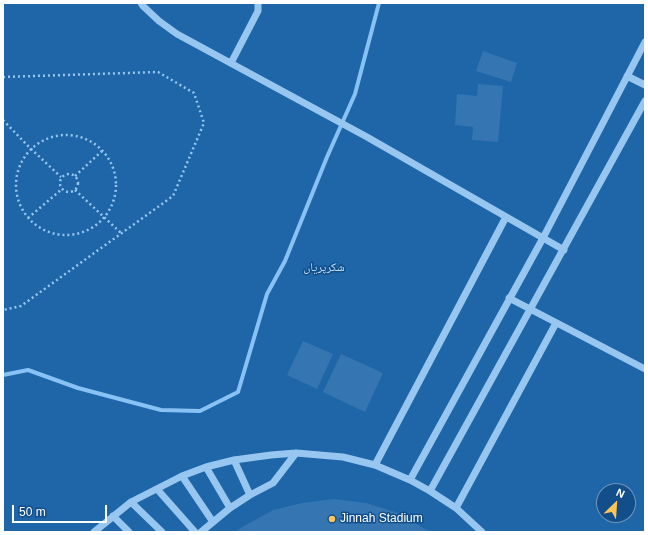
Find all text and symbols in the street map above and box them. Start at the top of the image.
park label: شکرپریاں [303,261,345,275]
north arrow [596,483,636,523]
text: N [615,486,627,500]
scale bar [14,497,109,523]
text: 50 m [19,505,46,519]
place label: Jinnah Stadium [340,512,423,526]
marker: Jinnah Stadium [327,514,337,524]

